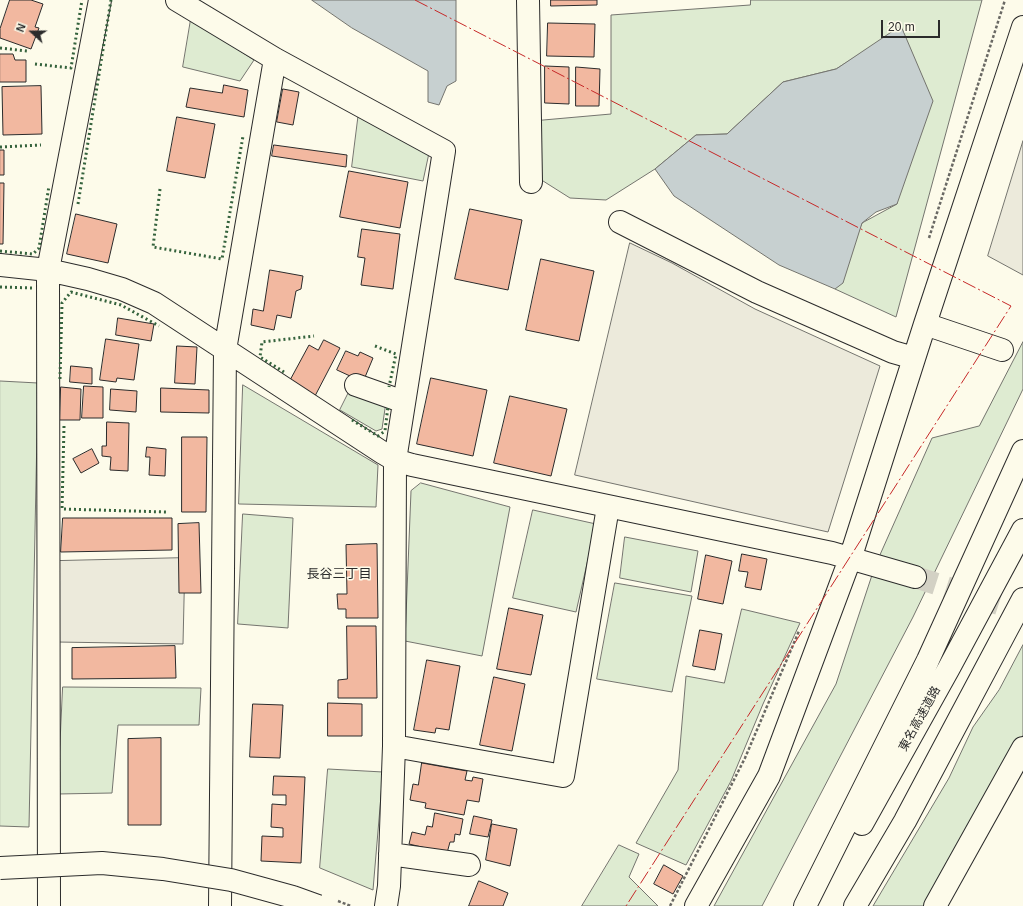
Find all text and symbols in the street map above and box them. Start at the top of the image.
north arrow [12,12,52,52]
scale bar [883,12,942,38]
text: 20 m [888,20,915,34]
text: N [14,22,28,34]
district label: 長谷三丁目 [307,566,371,582]
street label: 東名高速道路 [896,684,944,754]

